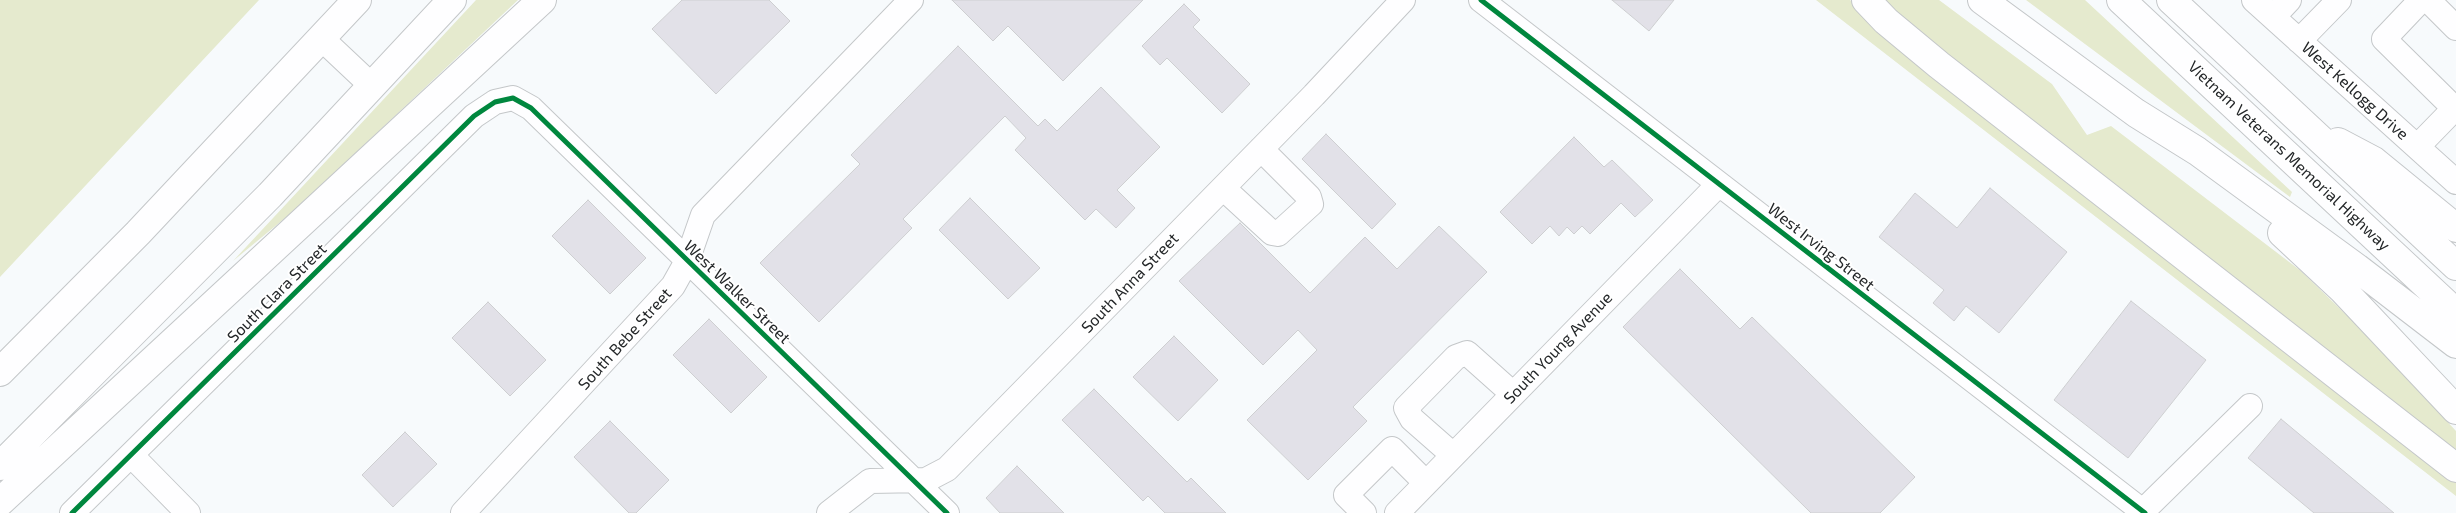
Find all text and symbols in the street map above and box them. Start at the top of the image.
street label: West Kellogg Drive [2298,38,2412,144]
street label: Vietnam Veterans Memorial Highway [2184,57,2394,255]
street label: West Irving Street [1764,199,1878,295]
street label: South Anna Street [1077,229,1183,337]
street label: West Walker Street [680,236,794,348]
street label: South Clara Street [224,240,330,346]
street label: South Bebe Street [574,284,676,394]
street label: South Young Avenue [1500,288,1616,408]

